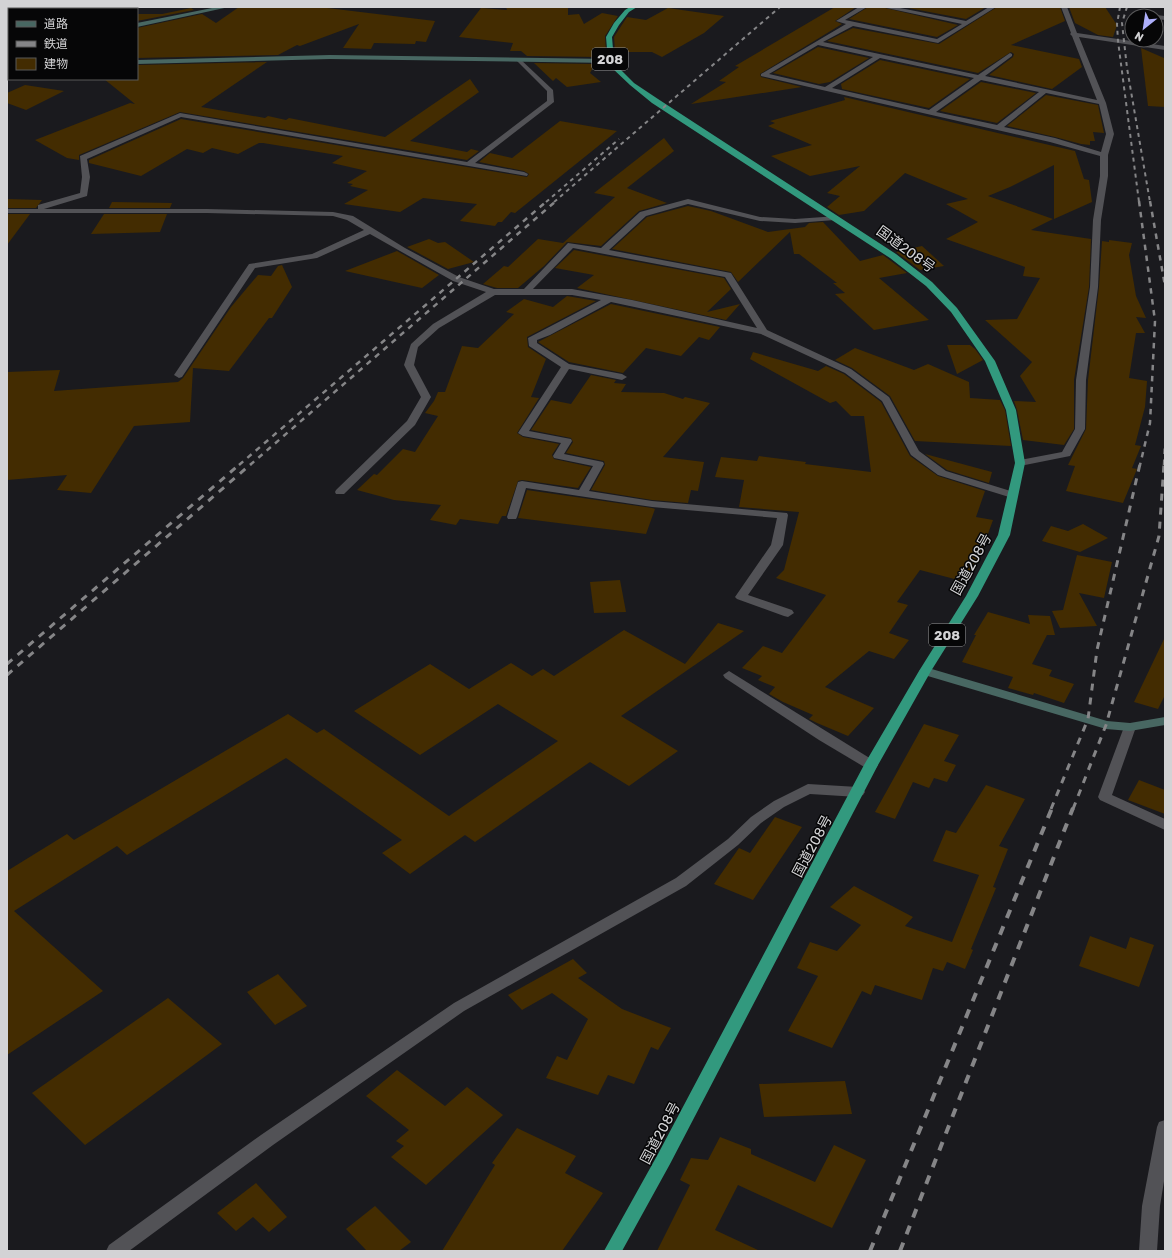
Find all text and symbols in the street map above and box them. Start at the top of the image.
legend [8,8,138,80]
north arrow [1124,8,1164,48]
text: 道路 [44,17,68,31]
text: N [1133,29,1146,44]
text: 鉄道 [44,37,68,51]
road number: 208 [592,48,628,70]
text: 建物 [44,57,68,71]
street label: 国道208号 [873,223,938,276]
street label: 国道208号 [948,530,995,598]
road number: 208 [929,624,965,646]
street label: 国道208号 [789,812,836,880]
street label: 国道208号 [637,1099,684,1167]

